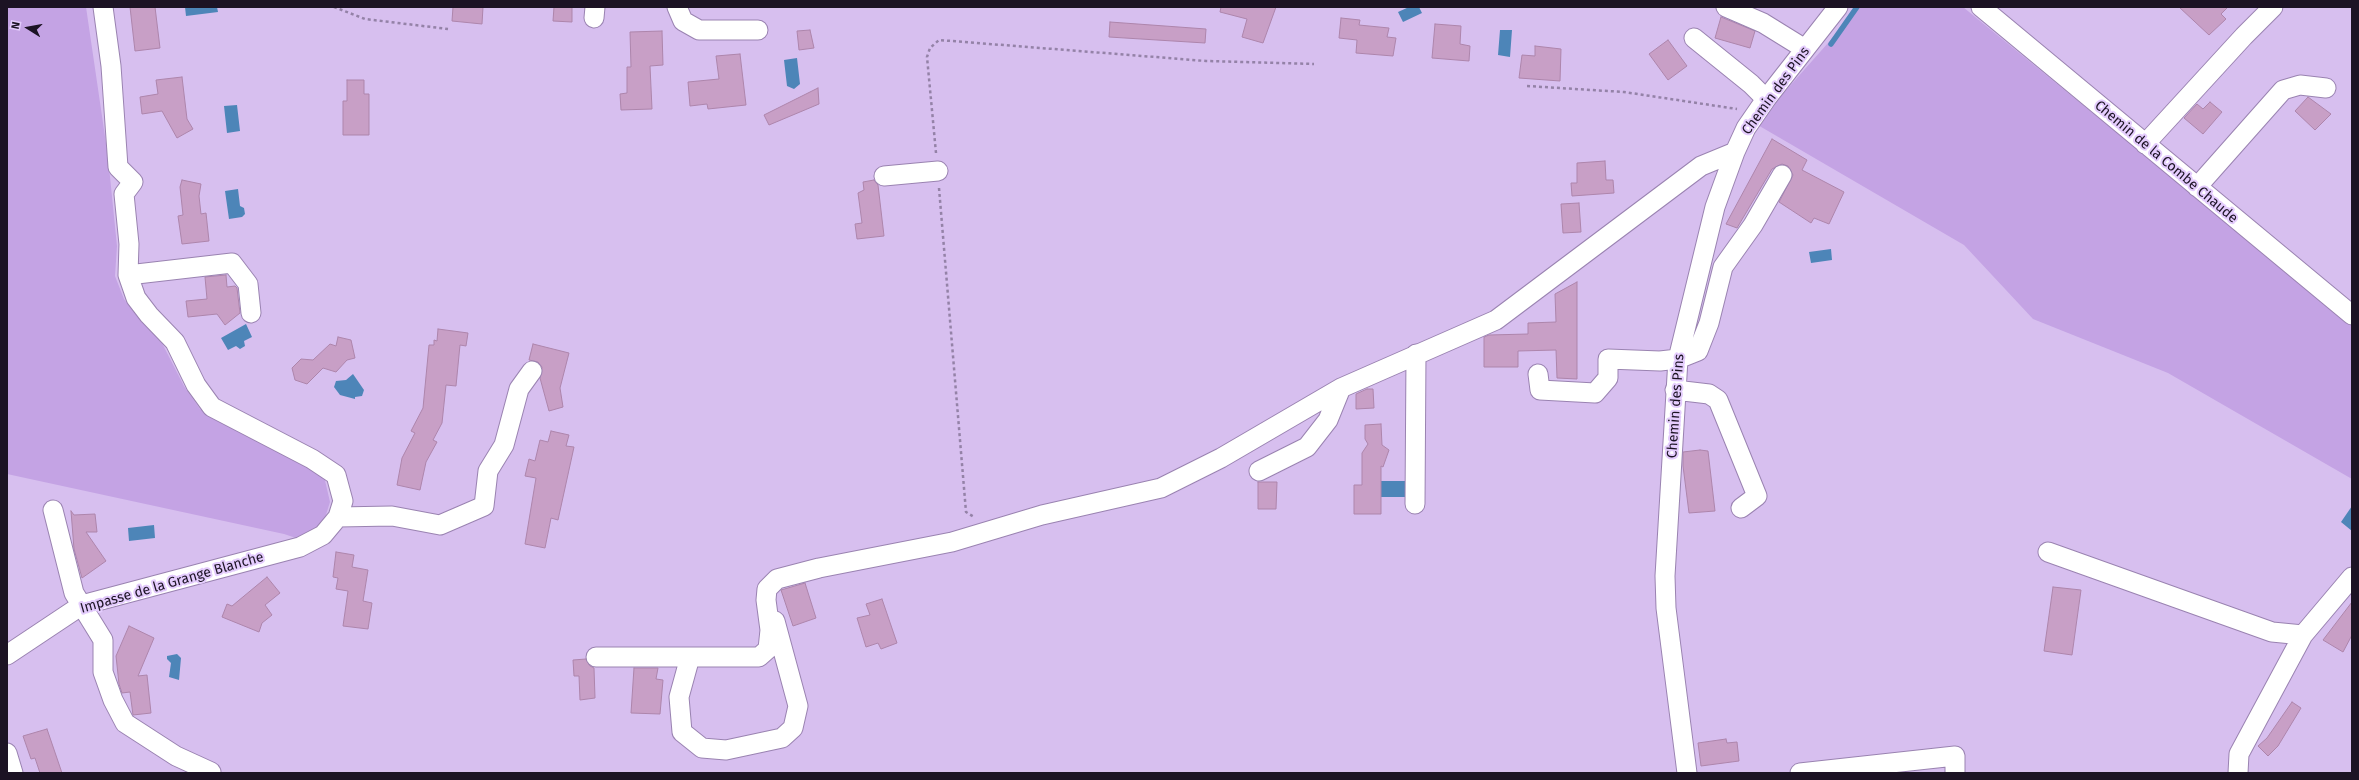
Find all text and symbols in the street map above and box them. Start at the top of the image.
north arrow [8,8,48,48]
text: N [9,21,23,30]
street label: Chemin des Pins [1739,44,1813,138]
street label: Chemin de la Combe Chaude [2091,97,2241,227]
street label: Chemin des Pins [1664,353,1688,459]
street label: Impasse de la Grange Blanche [78,549,266,617]

